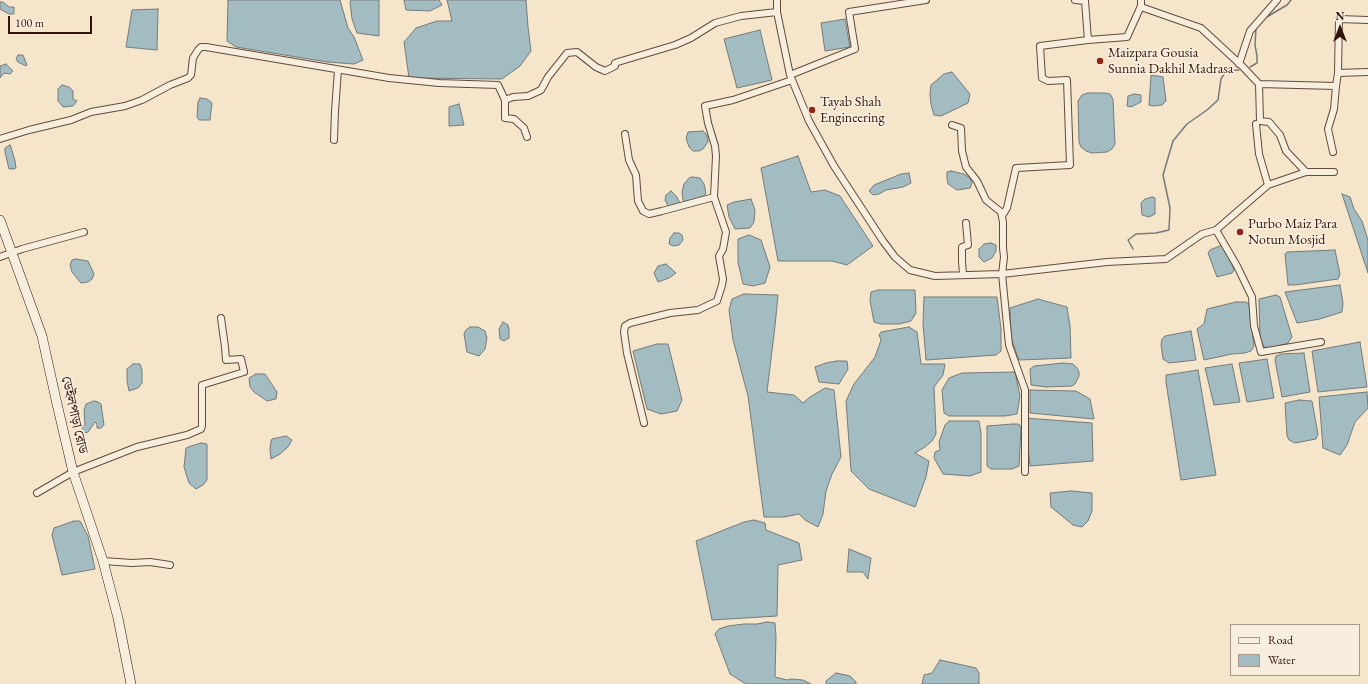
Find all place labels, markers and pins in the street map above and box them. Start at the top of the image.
place label: Maizpara Gousia Sunnia Dakhil Madrasa [1108,45,1233,78]
marker: Maizpara Gousia Sunnia Dakhil Madrasa [1095,56,1105,66]
place label: Tayab Shah Engineering [820,94,885,126]
marker: Tayab Shah Engineering [807,105,817,115]
place label: Purbo Maiz Para Notun Mosjid [1248,216,1337,248]
marker: Purbo Maiz Para Notun Mosjid [1235,227,1245,237]

